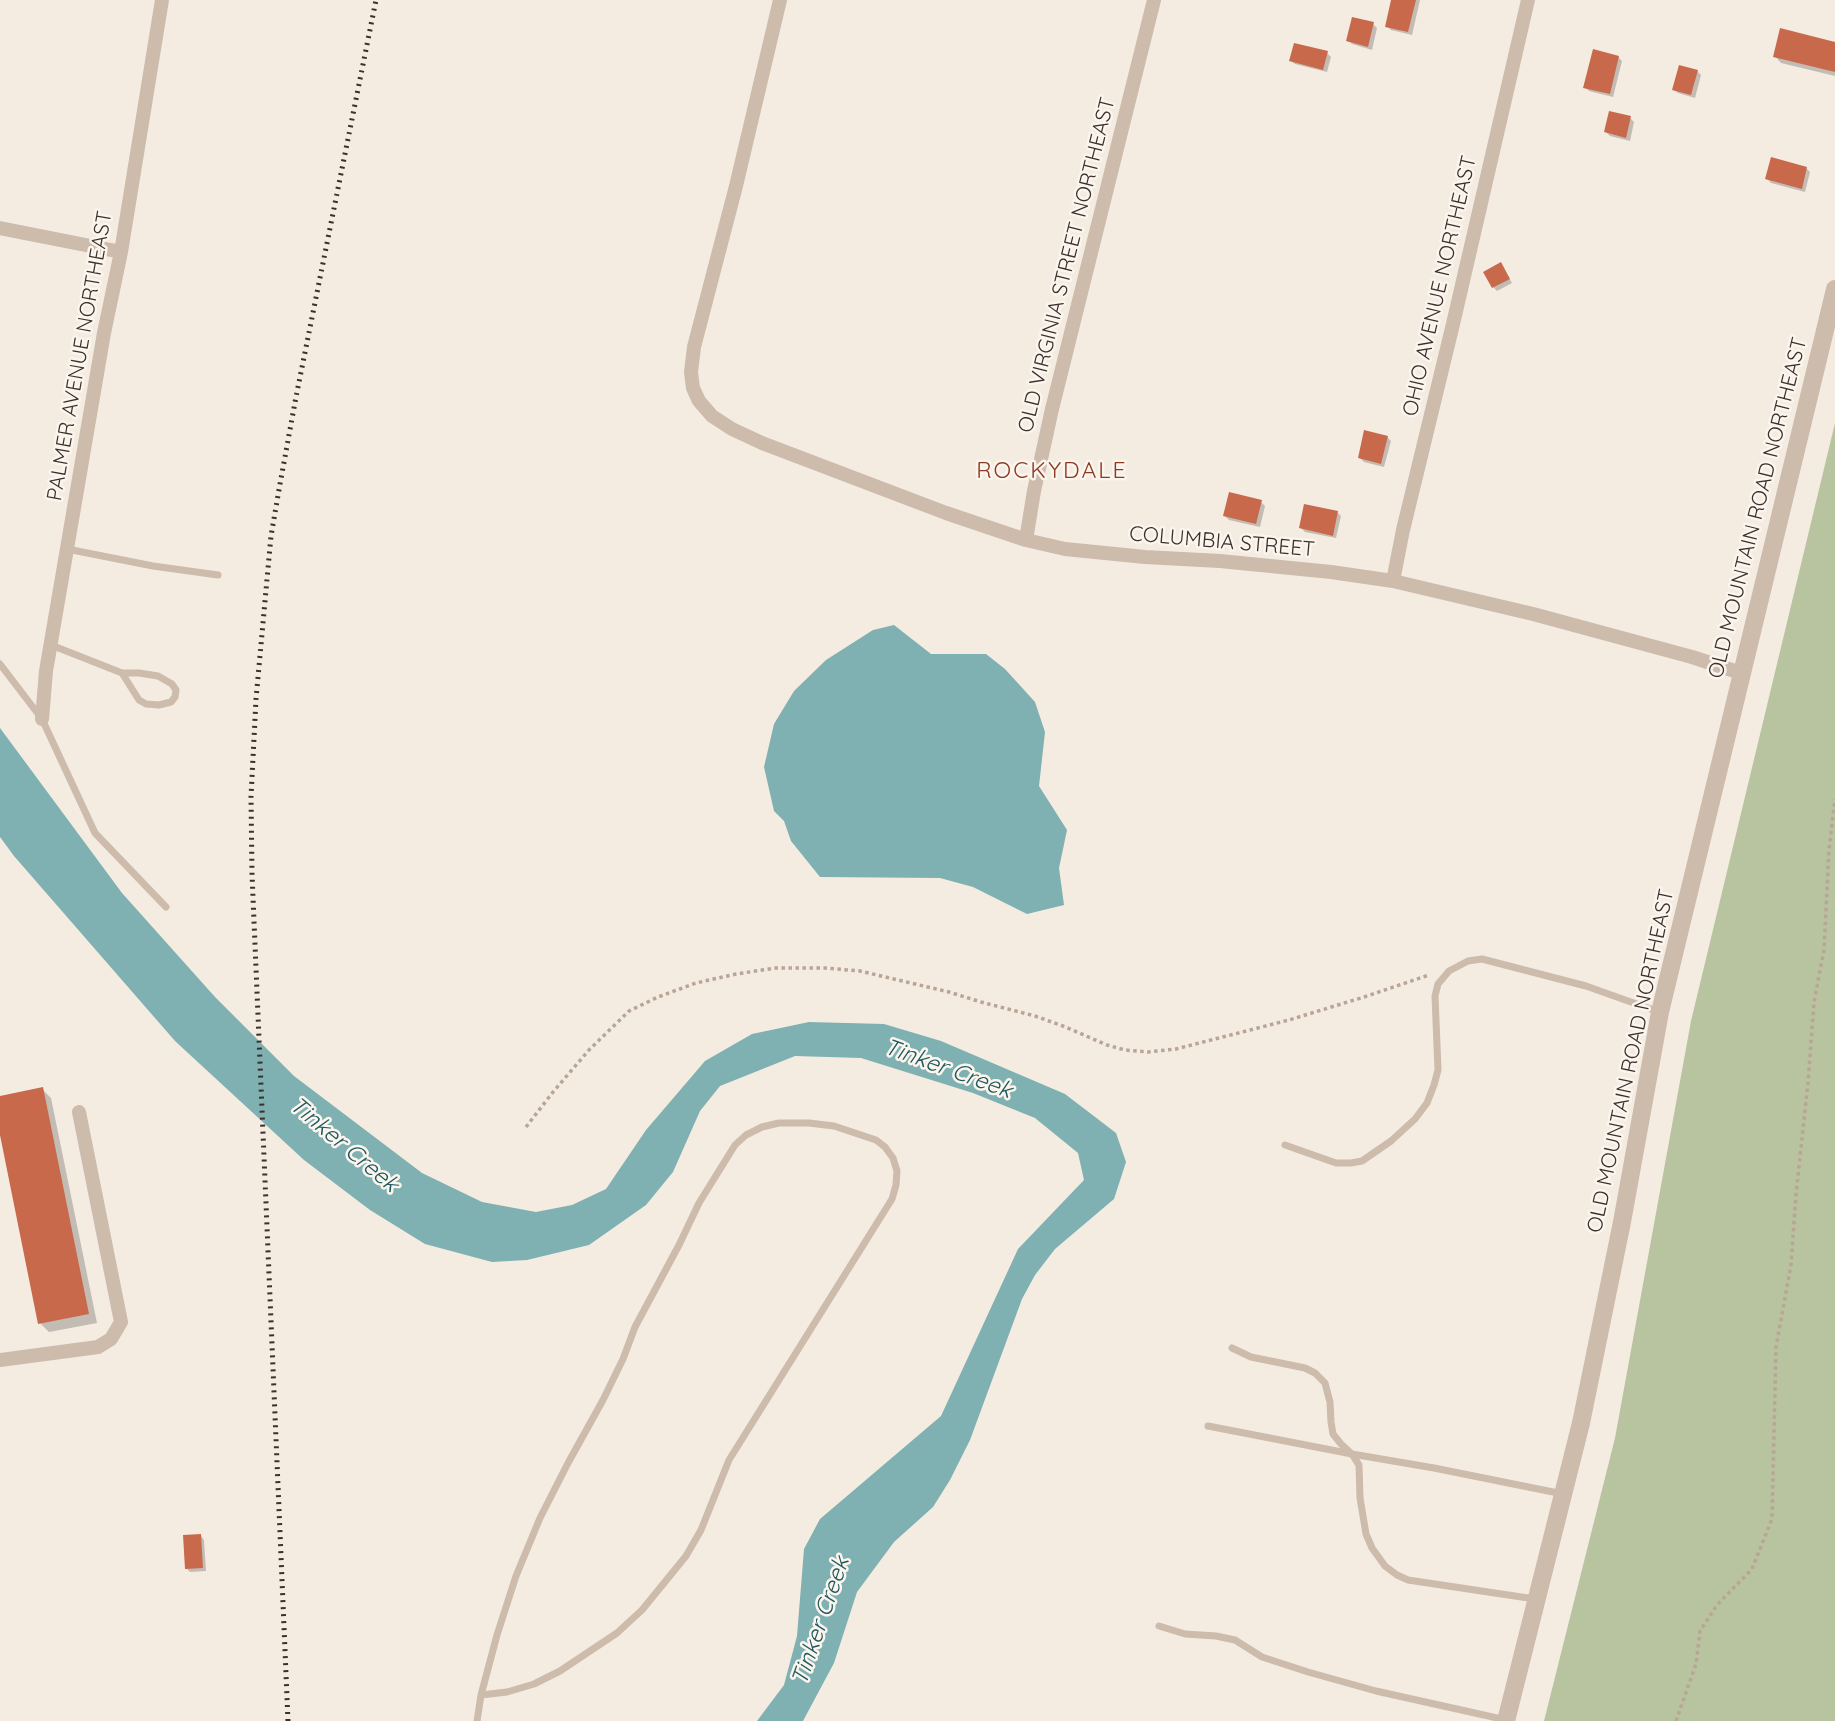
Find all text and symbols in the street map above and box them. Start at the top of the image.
street label: OLD VIRGINIA STREET NORTHEAST [1013,95,1121,435]
street label: OHIO AVENUE NORTHEAST [1398,153,1482,419]
street label: PALMER AVENUE NORTHEAST [42,209,118,503]
street label: OLD MOUNTAIN ROAD NORTHEAST [1703,335,1813,681]
district label: ROCKYDALE [977,457,1127,485]
street label: COLUMBIA STREET [1128,521,1316,563]
street label: OLD MOUNTAIN ROAD NORTHEAST [1582,887,1680,1235]
water label: Tinker Creek [880,1033,1016,1105]
water label: Tinker Creek [284,1091,404,1199]
water label: Tinker Creek [786,1553,856,1689]

